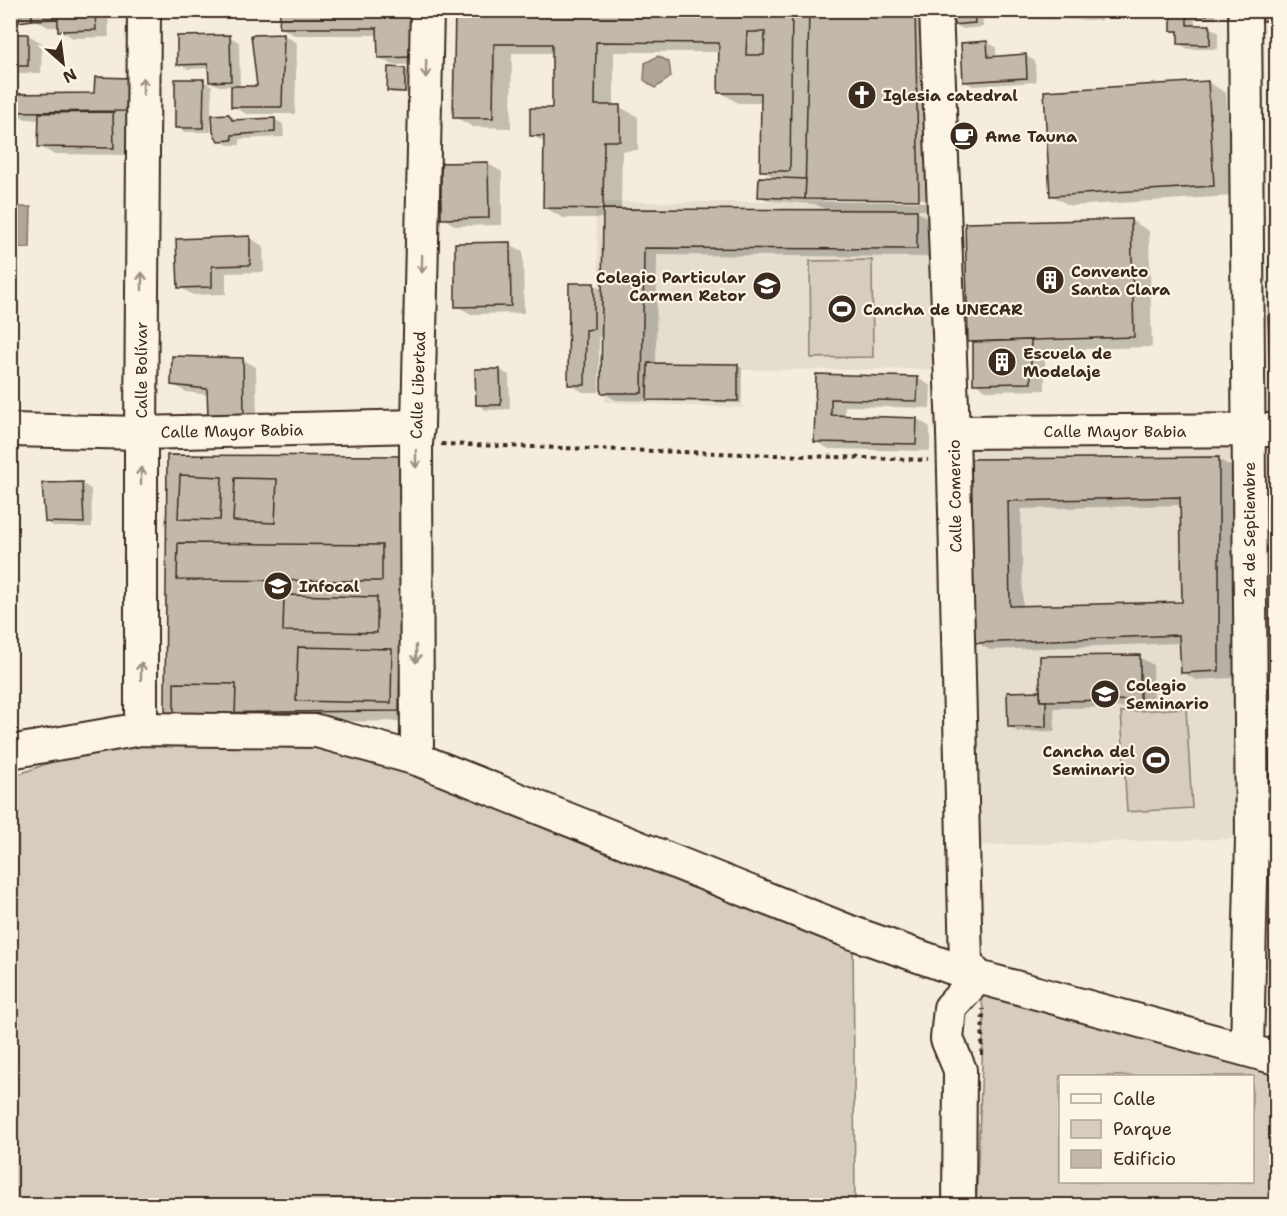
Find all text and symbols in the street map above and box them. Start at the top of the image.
north arrow [33,33,93,93]
one-way arrow [420,58,432,78]
text: N [59,64,80,88]
one-way arrow [138,76,149,96]
church icon: Iglesia catedral [846,79,878,111]
place label: Iglesia catedral [883,85,1018,106]
cafe icon: Ame Tauna [948,120,980,152]
place label: Ame Tauna [985,126,1077,147]
one-way arrow [416,253,428,273]
place label: Convento Santa Clara [1071,261,1170,300]
building icon: Convento Santa Clara [1034,264,1066,296]
place label: Colegio Particular Carmen Retor [596,267,746,306]
school or university icon: Colegio Particular Carmen Retor [751,270,783,302]
one-way arrow [136,271,148,291]
sports icon: Cancha de UNECAR [826,293,858,325]
place label: Cancha de UNECAR [863,299,1023,320]
street label: Calle Bolívar [131,321,152,419]
street label: Calle Libertad [406,331,430,439]
place label: Escuela de Modelaje [1023,343,1112,382]
building icon: Escuela de Modelaje [986,346,1018,378]
street label: Calle Mayor Babia [160,419,304,443]
street label: Calle Mayor Babia [1044,421,1186,442]
street label: Calle Comercio [944,439,966,553]
one-way arrow [410,448,422,468]
street label: 24 de Septiembre [1239,462,1260,598]
one-way arrow [135,466,147,486]
school or university icon: Infocal [262,570,294,602]
place label: Infocal [299,576,360,597]
one-way arrow [410,643,422,663]
one-way arrow [135,661,147,681]
place label: Colegio Seminario [1126,675,1209,714]
school or university icon: Colegio Seminario [1089,678,1121,710]
place label: Cancha del Seminario [1042,741,1135,780]
sports icon: Cancha del Seminario [1140,744,1172,776]
legend [1059,1075,1254,1183]
text: Calle [1113,1087,1156,1111]
text: Parque [1113,1117,1172,1141]
text: Edificio [1113,1147,1176,1171]

